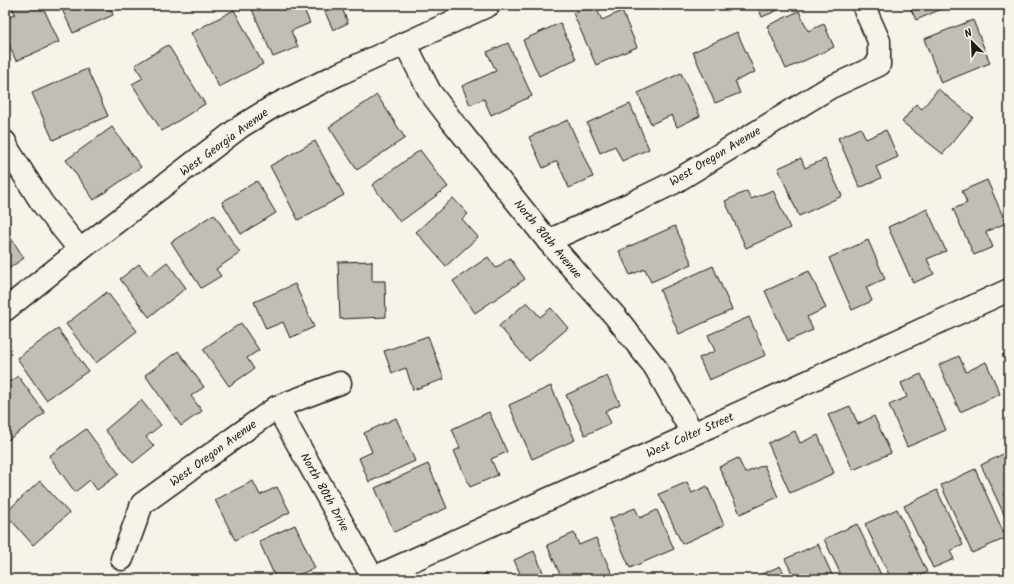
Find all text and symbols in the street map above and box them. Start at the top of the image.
north arrow [952,22,992,62]
text: N [962,24,975,43]
street label: West Georgia Avenue [176,103,273,181]
street label: West Oregon Avenue [666,121,765,191]
street label: North 80th Avenue [509,196,587,283]
street label: West Colter Street [643,407,737,463]
street label: West Oregon Avenue [166,415,261,492]
street label: North 80th Drive [295,449,354,536]

